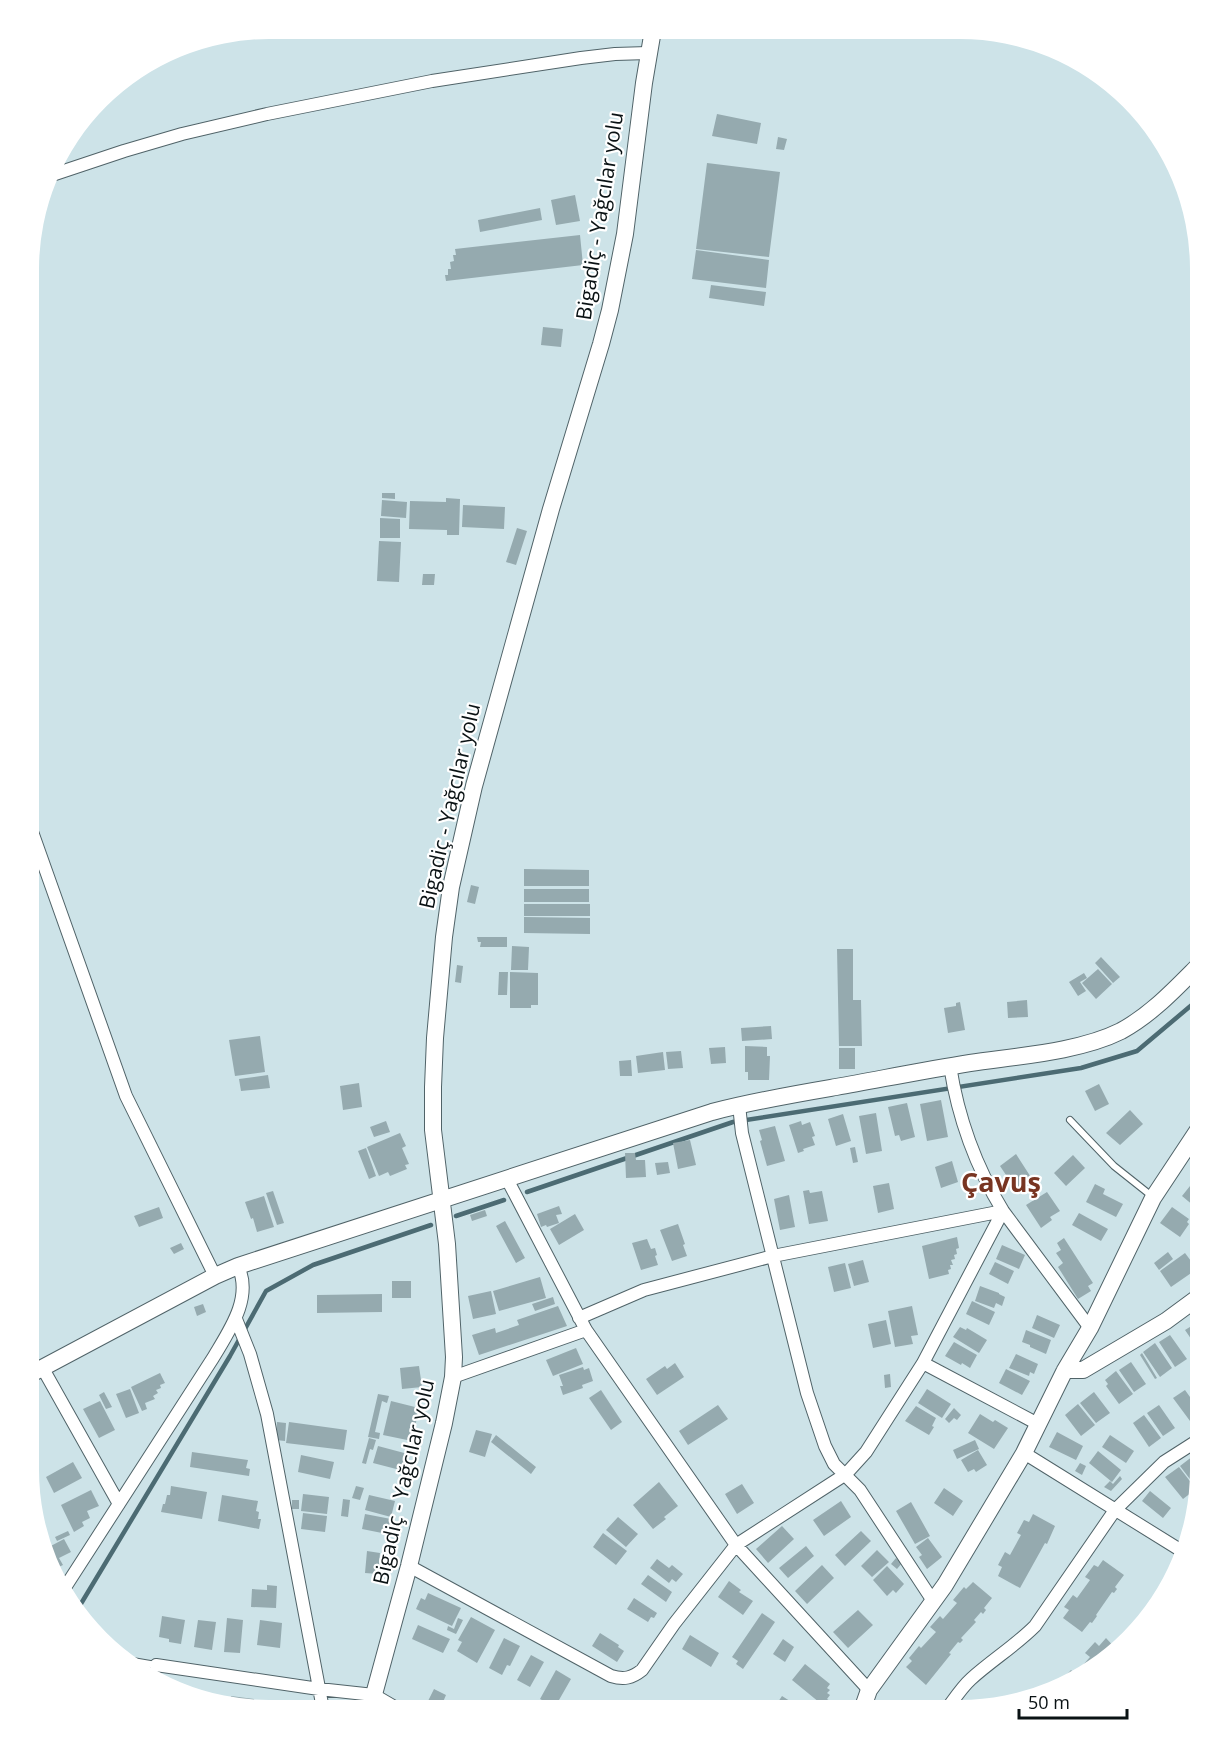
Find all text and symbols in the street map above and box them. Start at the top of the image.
street label: Bigadiç - Yağcılar yolu [569,110,629,322]
street label: Bigadiç - Yağcılar yolu [412,700,486,911]
district label: Çavuş [961,1163,1041,1200]
street label: Bigadiç - Yağcılar yolu [366,1376,440,1587]
scale bar [1019,1682,1127,1720]
text: 50 m [1028,1690,1070,1714]

